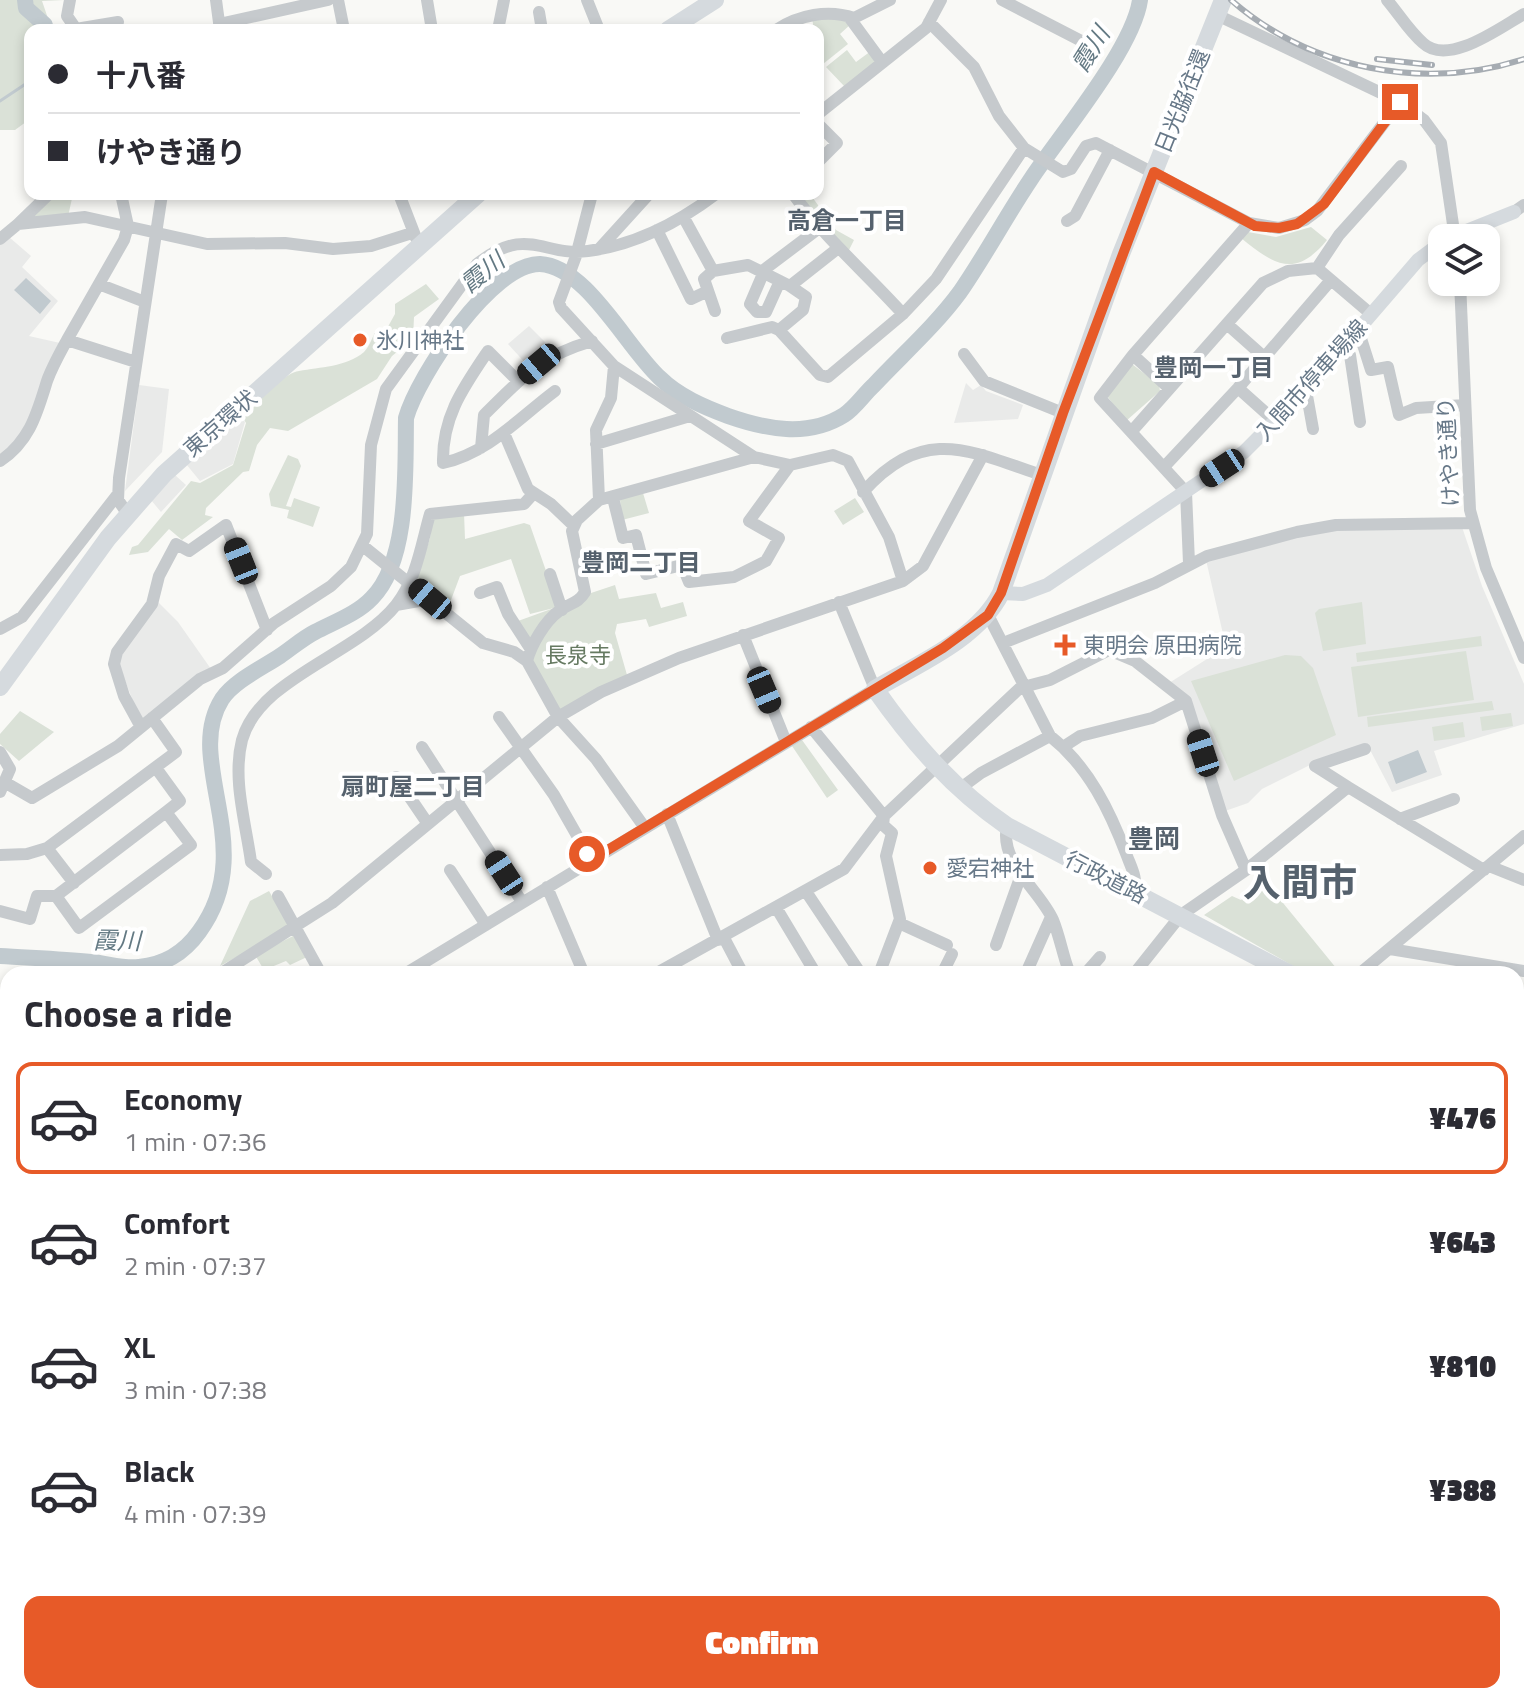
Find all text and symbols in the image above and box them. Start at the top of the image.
water label: 霞川 [1062,17,1120,79]
street label: 日光脇往還 [1146,44,1218,158]
text: 十八番 [96,52,186,98]
route end [1382,84,1418,120]
text: けやき通り [96,129,246,175]
district label: 高倉一丁目 [787,202,907,238]
map controls [1428,224,1500,296]
button: layers [1428,224,1500,296]
water label: 霞川 [452,241,514,301]
street label: 入間市停車場線 [1247,311,1375,449]
place label: 氷川神社 [376,323,464,357]
marker: 氷川神社 [351,331,369,349]
car [513,339,565,389]
district label: 豊岡一丁目 [1154,349,1274,385]
street label: 東京環状 [176,381,264,465]
street label: けやき通り [1428,396,1468,508]
car [1195,445,1249,491]
car [221,534,261,588]
district label: 豊岡二丁目 [581,544,701,580]
car [404,574,456,624]
place label: 東明会 原田病院 [1083,628,1242,662]
marker: 東明会 原田病院 [1054,634,1076,656]
park label: 長泉寺 [545,638,611,672]
car [744,663,784,717]
car [1184,726,1222,780]
district label: 扇町屋二丁目 [341,768,485,804]
district label: 豊岡 [1128,819,1180,858]
route start [569,836,605,872]
street label: 行政道路 [1059,842,1153,912]
car [481,846,527,900]
place label: 愛宕神社 [946,851,1034,885]
district label: 入間市 [1243,853,1357,911]
marker: 愛宕神社 [921,859,939,877]
water label: 霞川 [93,922,144,958]
text: Choose a ride [24,986,232,1041]
text: Economy [124,1076,242,1122]
icon: car [28,1082,100,1154]
text: ¥476 [1429,1095,1496,1141]
text: 1 min · 07:36 [124,1122,267,1161]
text: Comfort [124,1200,230,1246]
icon: car [28,1206,100,1278]
text: ¥643 [1429,1219,1496,1265]
text: 2 min · 07:37 [124,1246,267,1285]
text: XL [124,1324,155,1370]
icon: car [28,1330,100,1402]
text: ¥810 [1429,1343,1496,1389]
text: 3 min · 07:38 [124,1370,267,1409]
text: Black [124,1448,195,1494]
icon: car [28,1454,100,1526]
text: ¥388 [1429,1467,1496,1513]
text: 4 min · 07:39 [124,1494,267,1533]
button: Confirm [24,1596,1500,1688]

